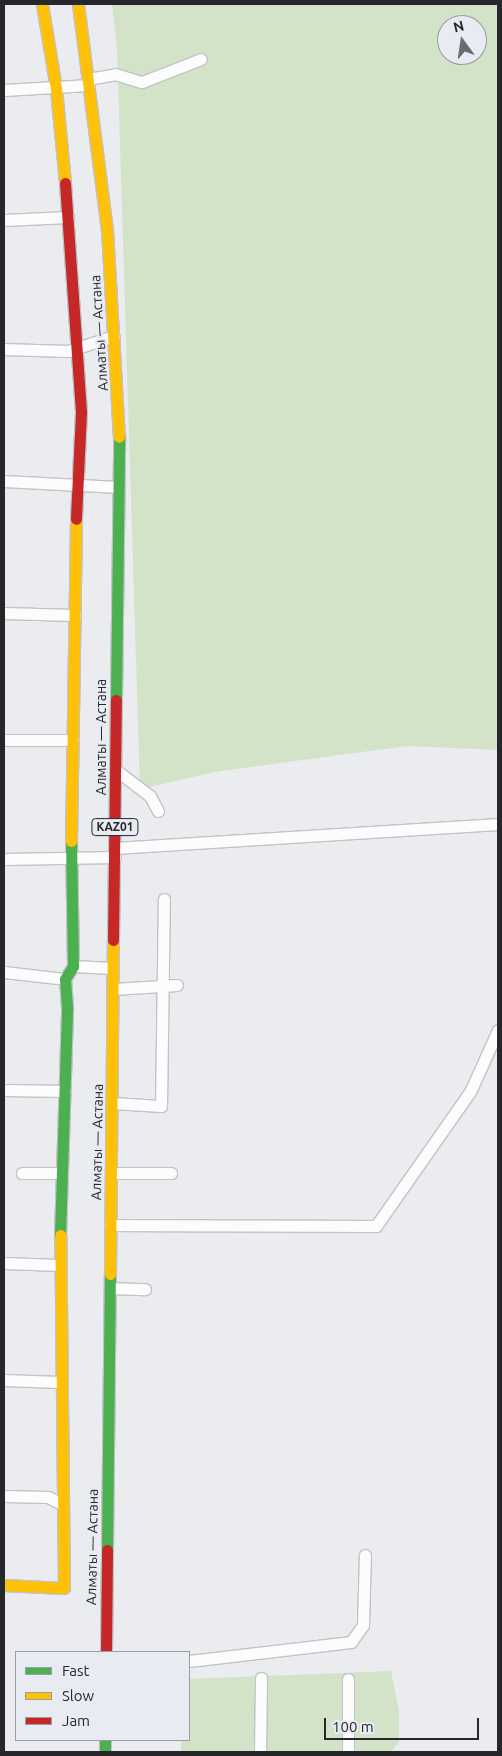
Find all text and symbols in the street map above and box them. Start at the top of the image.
north arrow [437,15,487,65]
text: N [452,17,466,35]
street label: Алматы — Астана [87,274,111,392]
street label: Алматы — Астана [93,679,109,795]
road number: KАZ01 [91,818,139,836]
street label: Алматы — Астана [88,1084,106,1200]
street label: Алматы — Астана [83,1489,101,1605]
legend [15,1651,190,1741]
text: Fast [62,1662,89,1679]
text: Slow [62,1687,94,1704]
scale bar [327,1708,482,1740]
text: Jam [62,1712,90,1729]
text: 100 m [332,1718,374,1735]

